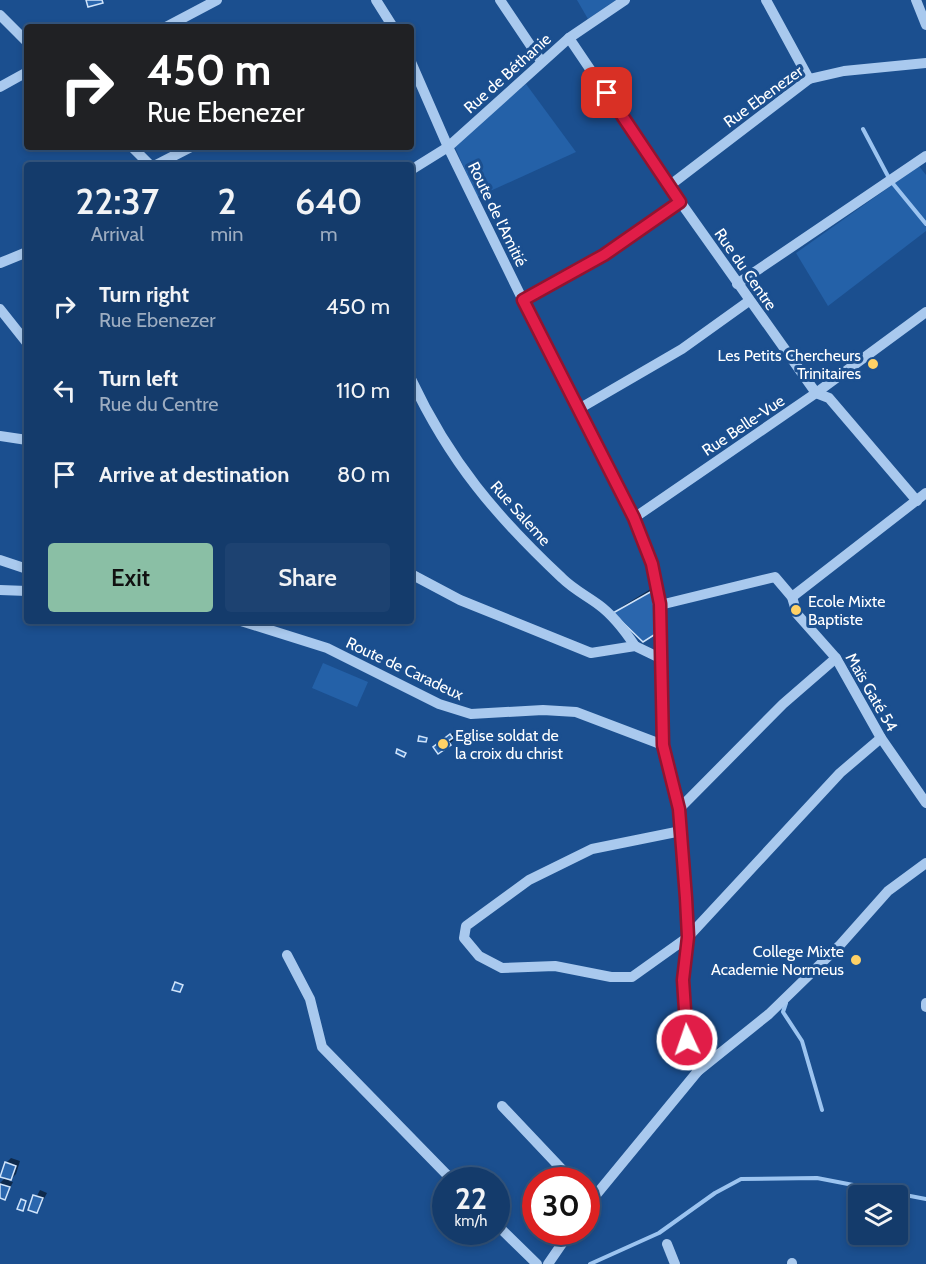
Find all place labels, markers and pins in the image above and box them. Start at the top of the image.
pin [581,67,632,118]
place label: Les Petits Chercheurs Trinitaires [717,346,861,383]
marker: Les Petits Chercheurs Trinitaires [866,357,880,371]
place label: Ecole Mixte Baptiste [808,592,885,629]
marker: Ecole Mixte Baptiste [789,603,803,617]
place label: Eglise soldat de la croix du christ [455,726,563,763]
marker: Eglise soldat de la croix du christ [436,737,450,751]
place label: College Mixte Academie Normeus [711,942,844,979]
marker: College Mixte Academie Normeus [849,953,863,967]

